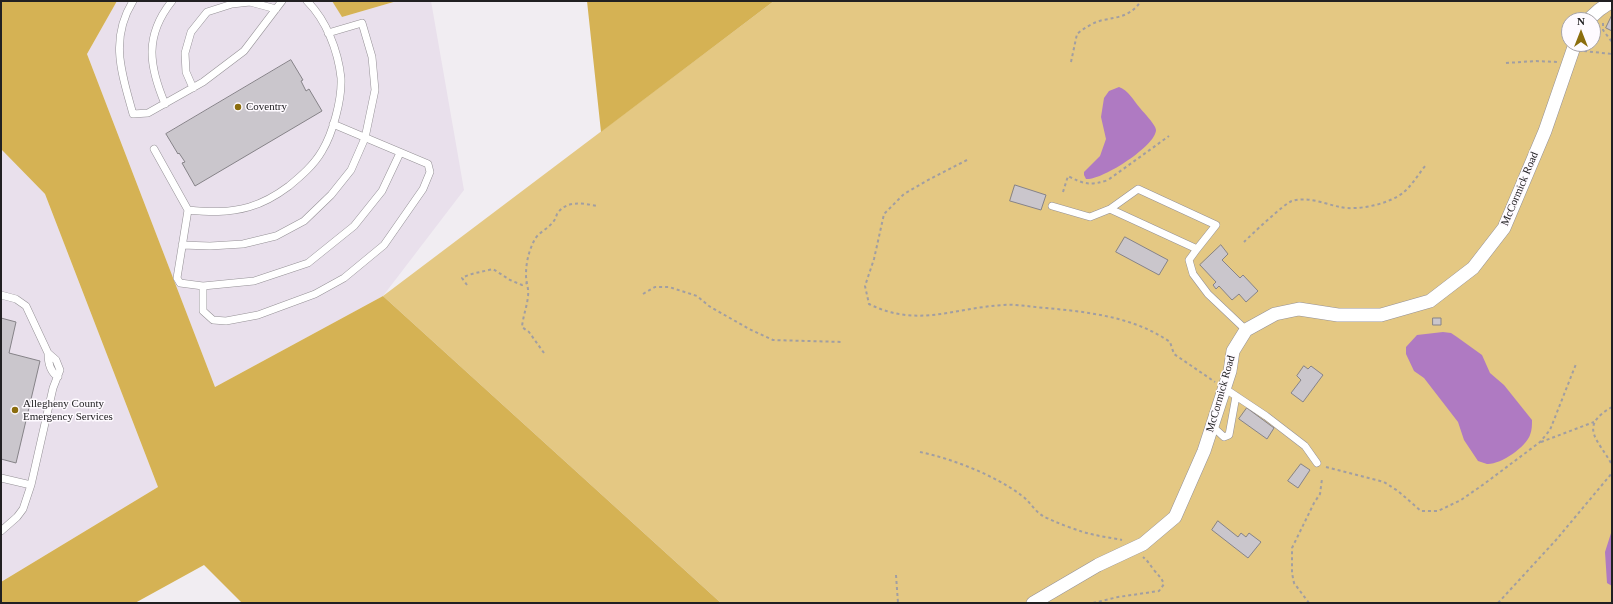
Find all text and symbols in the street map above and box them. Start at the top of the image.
north arrow [1561,12,1601,52]
text: N [1577,15,1585,27]
place label: Coventry [246,100,287,114]
marker: Coventry [233,102,243,112]
street label: McCormick Road [1498,150,1542,228]
street label: McCormick Road [1204,354,1238,434]
place label: Allegheny County Emergency Services [23,397,113,423]
marker: Allegheny County Emergency Services [10,405,20,415]

